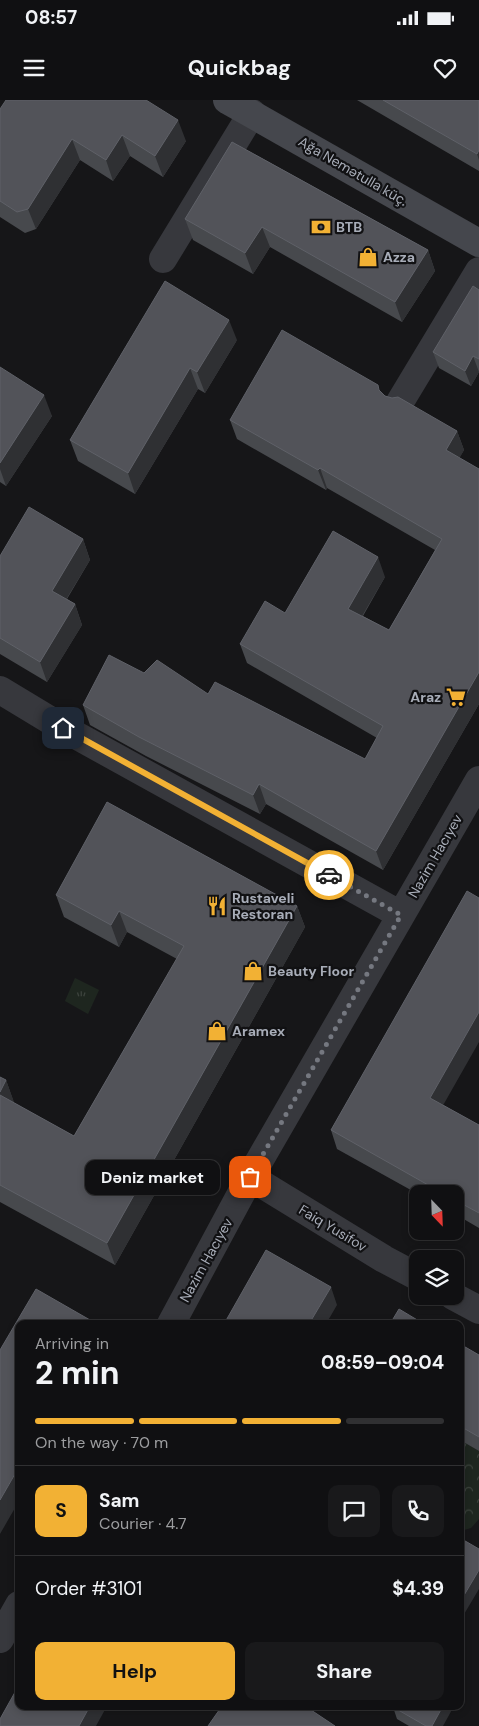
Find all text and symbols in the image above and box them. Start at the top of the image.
text: 08:57 [25,5,77,30]
text: Quickbag [188,53,291,82]
icon: menu [20,54,48,82]
icon: heart [431,54,459,82]
street label: Ağa Nemətulla küç. [295,132,411,210]
bank icon: BTB [310,216,332,238]
place label: BTB [336,218,362,236]
shop icon: Azza [357,246,379,268]
place label: Azza [383,248,415,266]
supermarket icon: Araz [445,686,467,708]
place label: Araz [410,688,441,706]
pin [42,707,84,749]
icon: home [49,714,77,742]
street label: Nazim Hacıyev [404,810,467,901]
courier [304,850,354,900]
icon: car [315,861,343,889]
place label: Rustaveli Restoran [232,889,295,923]
restaurant icon: Rustaveli Restoran [206,895,228,917]
shop icon: Beauty Floor [242,960,264,982]
place label: Beauty Floor [268,962,355,980]
shop icon: Aramex [206,1020,228,1042]
place label: Aramex [232,1022,285,1040]
pin [229,1156,271,1198]
callout: Dəniz market [85,1160,220,1194]
icon: bag [236,1163,264,1191]
text: Dəniz market [101,1167,204,1188]
north arrow [409,1185,464,1240]
map controls [409,1185,464,1305]
street label: Faiq Yusifov [296,1201,371,1256]
street label: Nazim Hacıyev [175,1214,237,1305]
button: layers [409,1250,464,1305]
text: Arriving in [35,1333,109,1354]
text: 08:59–09:04 [321,1350,444,1375]
text: 2 min [35,1352,120,1394]
text: On the way · 70 m [35,1432,168,1453]
button: chat [328,1485,380,1537]
button: phone [392,1485,444,1537]
text: Sam [99,1488,140,1513]
text: S [55,1498,67,1523]
text: Courier · 4.7 [99,1513,187,1534]
text: Order #3101 [35,1576,142,1601]
text: $4.39 [392,1576,444,1601]
button: Help [35,1642,235,1700]
button: Share [245,1642,444,1700]

